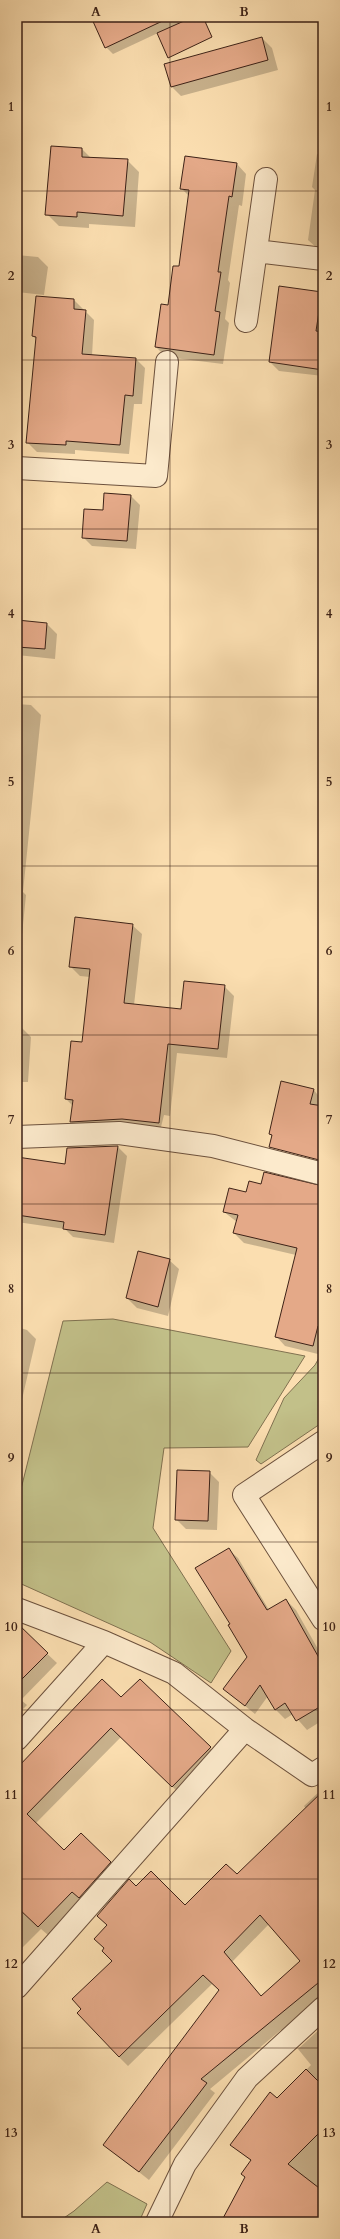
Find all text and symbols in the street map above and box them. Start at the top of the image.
text: A [91,3,101,21]
text: B [239,3,249,21]
text: 1 [8,98,14,116]
text: 1 [326,98,332,116]
text: 2 [8,267,15,285]
text: 2 [326,267,333,285]
text: 3 [8,436,15,454]
text: 3 [326,436,333,454]
text: 4 [8,605,15,623]
text: 4 [326,605,333,623]
text: 5 [8,773,14,791]
text: 5 [326,773,332,791]
text: 6 [8,942,15,960]
text: 6 [326,942,333,960]
text: 7 [8,1111,15,1129]
text: 7 [326,1111,333,1129]
text: 8 [8,1280,14,1298]
text: 8 [326,1280,332,1298]
text: 9 [8,1449,15,1467]
text: 9 [326,1449,333,1467]
text: 10 [4,1618,18,1636]
text: 10 [322,1618,336,1636]
text: 11 [4,1786,18,1804]
text: 11 [322,1786,336,1804]
text: 12 [4,1955,18,1973]
text: 12 [322,1955,336,1973]
text: 13 [4,2124,18,2142]
text: 13 [322,2124,336,2142]
text: A [91,2220,101,2238]
text: B [239,2220,249,2238]

